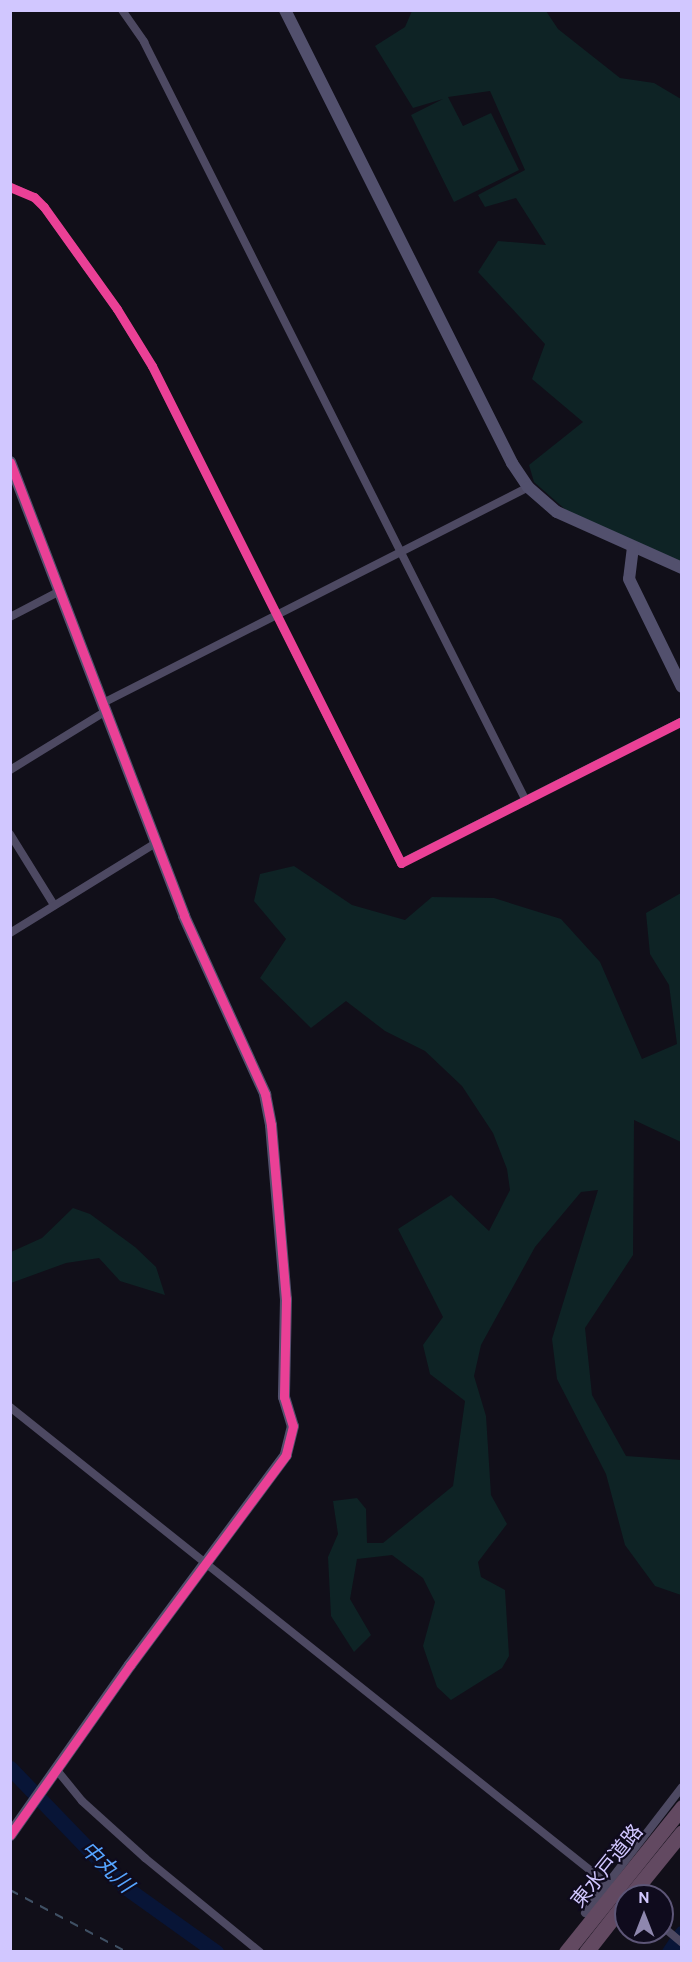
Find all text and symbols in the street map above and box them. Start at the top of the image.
street label: 東水戸道路 [566,1820,648,1912]
water label: 中丸川 [76,1836,138,1898]
north arrow [614,1884,674,1944]
text: N [638,1888,650,1907]

